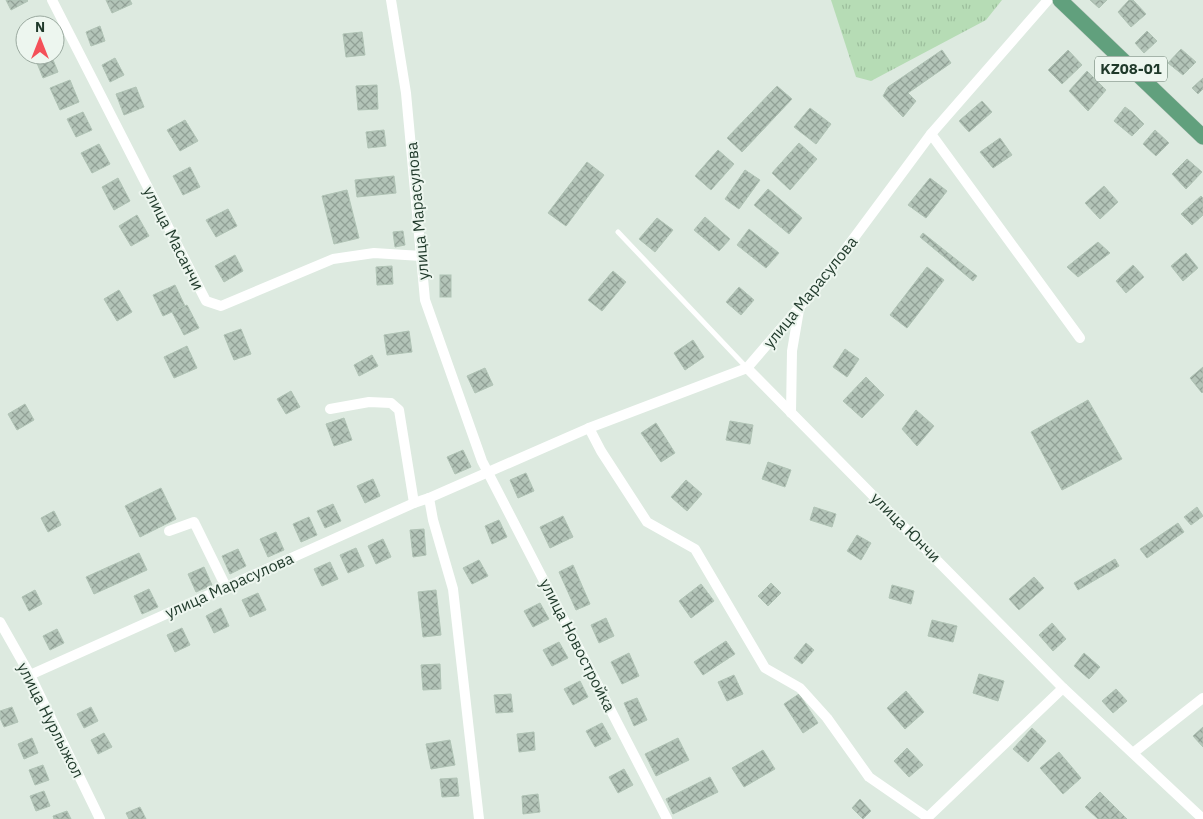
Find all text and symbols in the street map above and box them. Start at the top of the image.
north arrow [15,15,65,65]
text: N [35,18,45,36]
road number: KZ08-01 [1095,56,1167,82]
street label: улица Марасулова [401,141,433,281]
street label: улица Масанчи [139,183,209,293]
street label: улица Марасулова [759,232,862,352]
street label: улица Юнчи [867,488,945,566]
street label: улица Марасулова [162,547,297,622]
street label: улица Новостройка [536,575,620,715]
street label: улица Нурлыжол [13,659,89,781]

